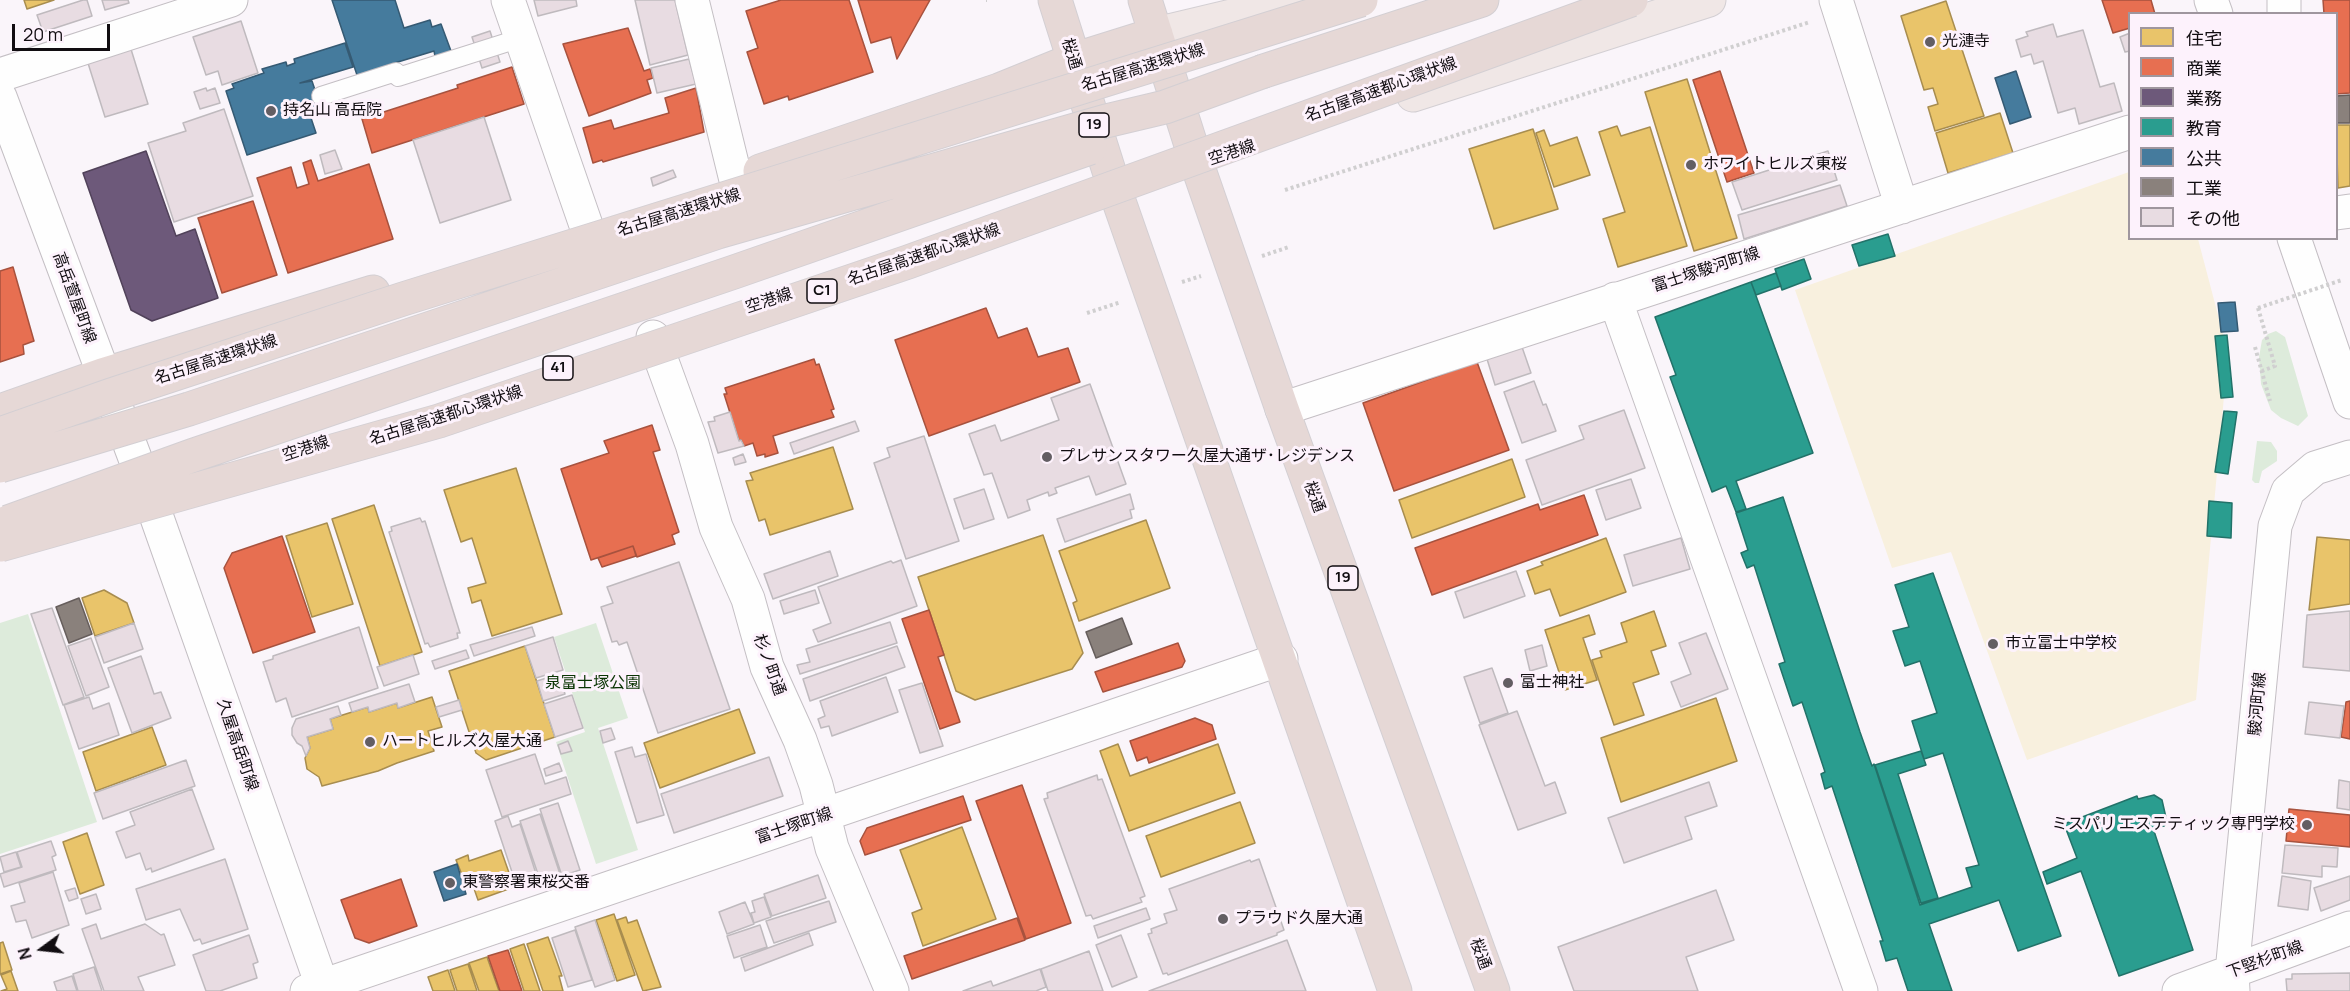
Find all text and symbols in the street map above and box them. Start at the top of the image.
scale bar [15,12,112,50]
legend [2128,12,2338,240]
text: 20 m [23,22,63,46]
text: 住宅 [2186,26,2222,50]
place label: 光漣寺 [1942,32,1990,52]
marker: 光漣寺 [1923,35,1937,49]
street label: 桜通 [1057,36,1085,72]
street label: 名古屋高速環状線 [1079,40,1207,96]
street label: 名古屋高速都心環状線 [1303,54,1459,126]
text: 商業 [2186,56,2222,80]
text: 業務 [2186,86,2222,110]
place label: 持名山 高岳院 [283,101,382,121]
marker: 持名山 高岳院 [264,104,278,118]
road number: 19 [1079,113,1109,137]
text: 教育 [2186,116,2222,140]
street label: 空港線 [1206,136,1258,170]
text: 公共 [2186,146,2222,170]
place label: ホワイトヒルズ東桜 [1703,155,1847,175]
marker: ホワイトヒルズ東桜 [1684,158,1698,172]
text: 工業 [2186,176,2222,200]
street label: 名古屋高速環状線 [615,185,743,241]
text: その他 [2186,206,2240,230]
street label: 名古屋高速都心環状線 [845,220,1003,290]
street label: 富士塚駿河町線 [1650,244,1762,296]
street label: 高岳萱屋町線 [49,250,99,346]
road number: C1 [807,279,837,303]
street label: 空港線 [743,284,795,318]
street label: 名古屋高速環状線 [152,331,280,389]
road number: 41 [543,356,573,380]
street label: 名古屋高速都心環状線 [367,382,525,450]
street label: 空港線 [280,432,332,466]
place label: プレサンスタワー久屋大通ザ･レジデンス [1059,447,1355,467]
marker: プレサンスタワー久屋大通ザ･レジデンス [1040,450,1054,464]
street label: 桜通 [1300,479,1328,515]
road number: 19 [1328,566,1358,590]
street label: 杉ノ町通 [749,632,789,698]
place label: 市立冨士中学校 [2005,634,2117,654]
marker: 市立冨士中学校 [1986,637,2000,651]
street label: 駿河町線 [2246,671,2270,737]
place label: 富士神社 [1520,673,1584,693]
park label: 泉富士塚公園 [545,674,641,694]
marker: 富士神社 [1501,676,1515,690]
street label: 久屋高岳町線 [212,696,262,794]
place label: ハートヒルズ久屋大通 [382,732,542,752]
marker: ハートヒルズ久屋大通 [363,735,377,749]
street label: 富士塚町線 [753,804,835,848]
place label: ミスパリ エステティック専門学校 [2052,815,2295,835]
marker: ミスパリ エステティック専門学校 [2300,818,2314,832]
place label: 東警察署東桜交番 [462,873,590,893]
marker: 東警察署東桜交番 [443,876,457,890]
place label: プラウド久屋大通 [1235,909,1363,929]
marker: プラウド久屋大通 [1216,912,1230,926]
north arrow [12,919,72,979]
street label: 桜通 [1466,936,1494,972]
street label: 下竪杉町線 [2224,937,2306,983]
text: N [12,945,37,962]

